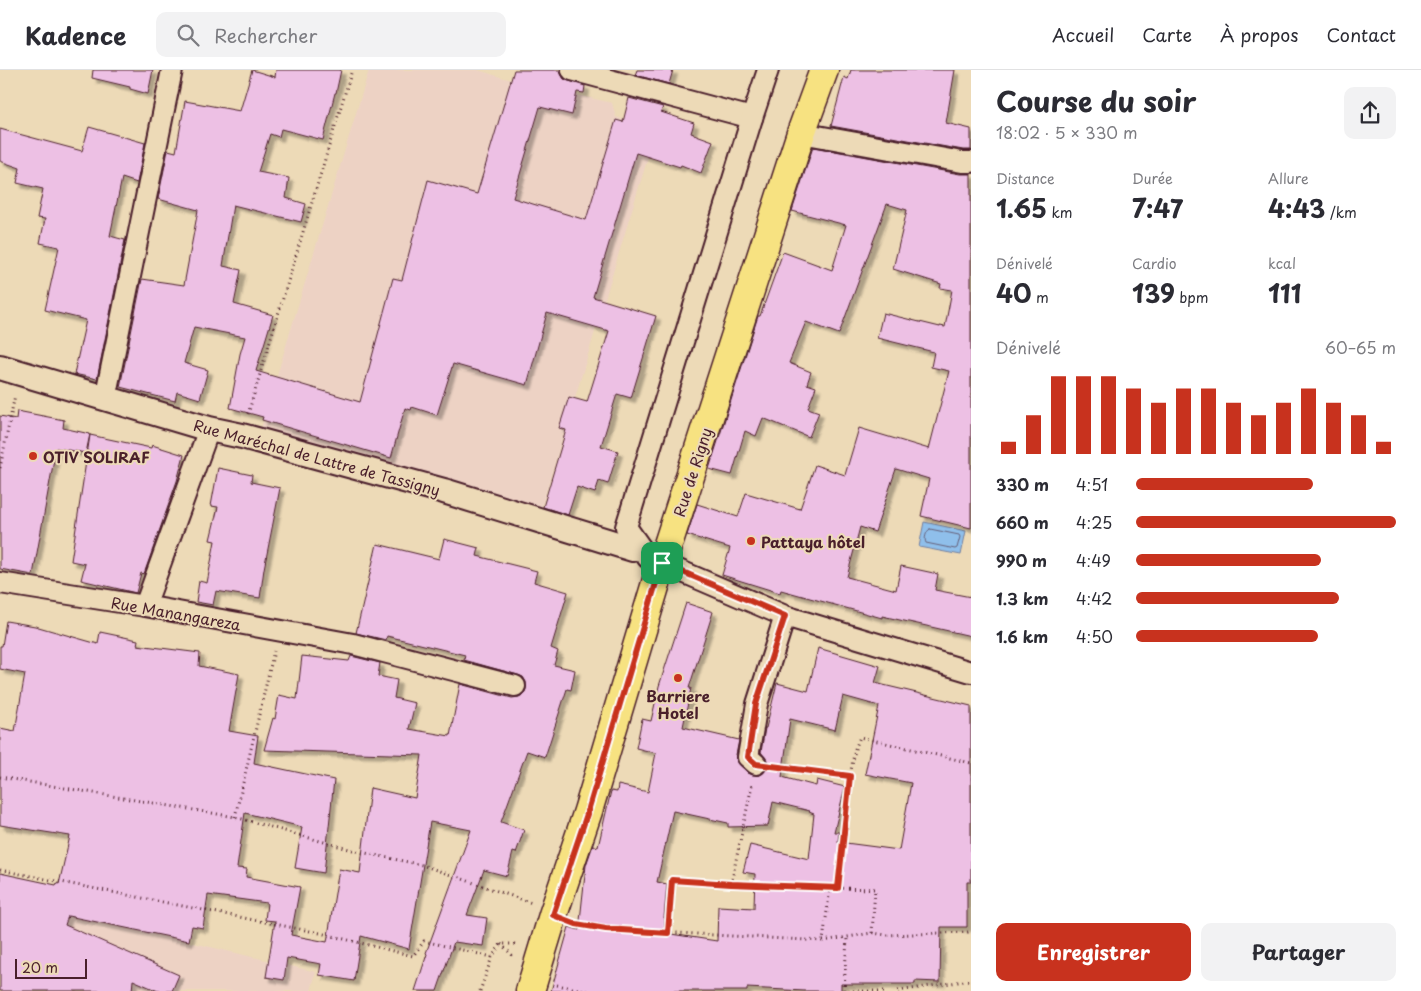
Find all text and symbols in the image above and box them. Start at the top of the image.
search box [156,12,506,57]
text: Kadence [25,17,126,53]
icon: search [174,21,202,49]
text: Rechercher [214,21,317,49]
text: Accueil [1052,21,1114,48]
text: Carte [1142,21,1192,48]
text: À propos [1220,21,1298,48]
text: Contact [1326,21,1396,48]
text: Course du soir [996,79,1196,122]
button: share [1344,87,1396,139]
text: 18:02 · 5 × 330 m [996,120,1138,144]
text: Distance [996,168,1055,189]
text: Durée [1132,168,1173,189]
text: Allure [1268,168,1309,189]
text: 1.65 [996,189,1047,227]
text: 7:47 [1132,189,1183,227]
text: 4:43 [1268,189,1325,227]
text: km [1047,202,1073,223]
text: /km [1325,202,1357,223]
text: Dénivelé [996,253,1053,274]
text: Cardio [1132,253,1177,274]
text: kcal [1268,253,1296,274]
text: 40 [996,274,1032,312]
text: 139 [1132,274,1175,312]
text: 111 [1268,274,1301,312]
text: m [1032,287,1049,308]
text: bpm [1175,287,1208,308]
text: Dénivelé [996,335,1061,359]
text: 60–65 m [1325,335,1396,359]
street label: Rue Maréchal de Lattre de Tassigny [191,413,443,501]
street label: Rue de Rigny [667,425,717,519]
place label: OTIV SOLIRAF [43,445,150,468]
marker: OTIV SOLIRAF [27,450,39,462]
text: 330 m [996,472,1049,496]
text: 4:51 [1076,472,1108,496]
text: 660 m [996,510,1049,534]
text: 4:25 [1076,510,1112,534]
place label: Pattaya hôtel [761,530,865,553]
marker: Pattaya hôtel [745,535,757,547]
pin [641,542,683,584]
text: 990 m [996,548,1047,572]
text: 4:49 [1076,548,1111,572]
icon: arrive [648,549,676,577]
text: 1.3 km [996,586,1048,610]
text: 4:42 [1076,586,1112,610]
street label: Rue Manangareza [109,590,243,636]
text: 1.6 km [996,624,1048,648]
text: 4:50 [1076,624,1113,648]
marker: Barriere Hotel [672,672,684,684]
place label: Barriere Hotel [646,684,710,724]
button: Enregistrer [996,923,1191,981]
button: Partager [1201,923,1396,981]
scale bar [15,956,88,979]
text: 20 m [22,957,58,978]

